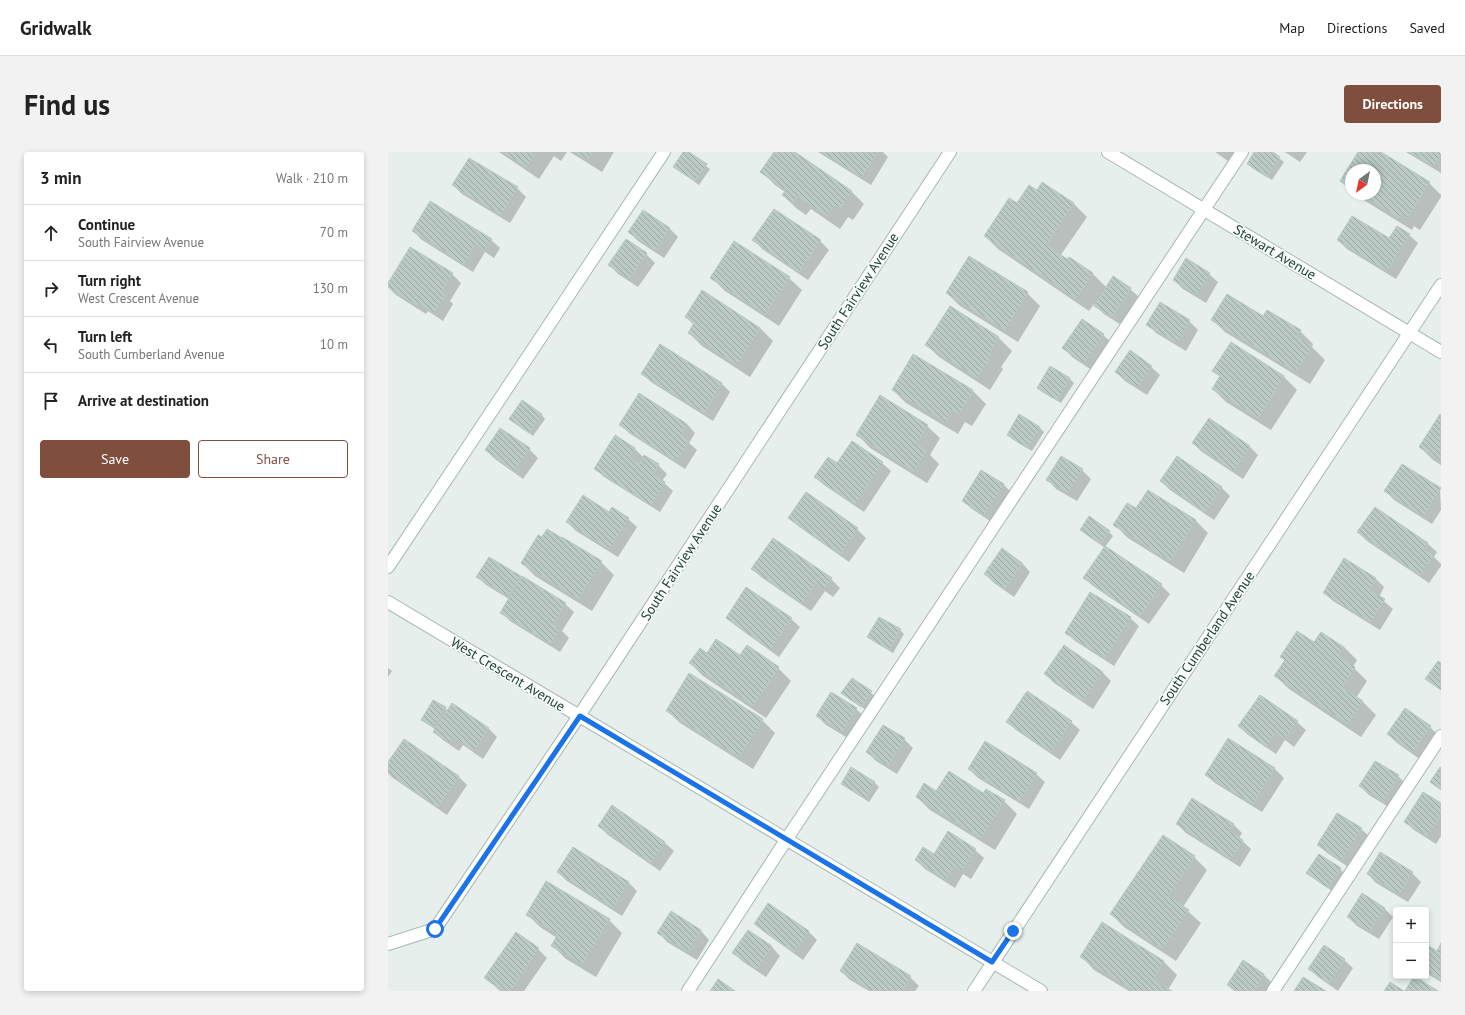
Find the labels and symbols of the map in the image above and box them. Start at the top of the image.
north arrow [1345,164,1381,200]
street label: Stewart Avenue [1230,220,1320,284]
street label: South Fairview Avenue [813,229,903,353]
street label: South Fairview Avenue [636,500,726,624]
street label: South Cumberland Avenue [1155,567,1259,709]
street label: West Crescent Avenue [447,633,569,715]
route start [426,920,444,938]
route end [1004,922,1022,940]

